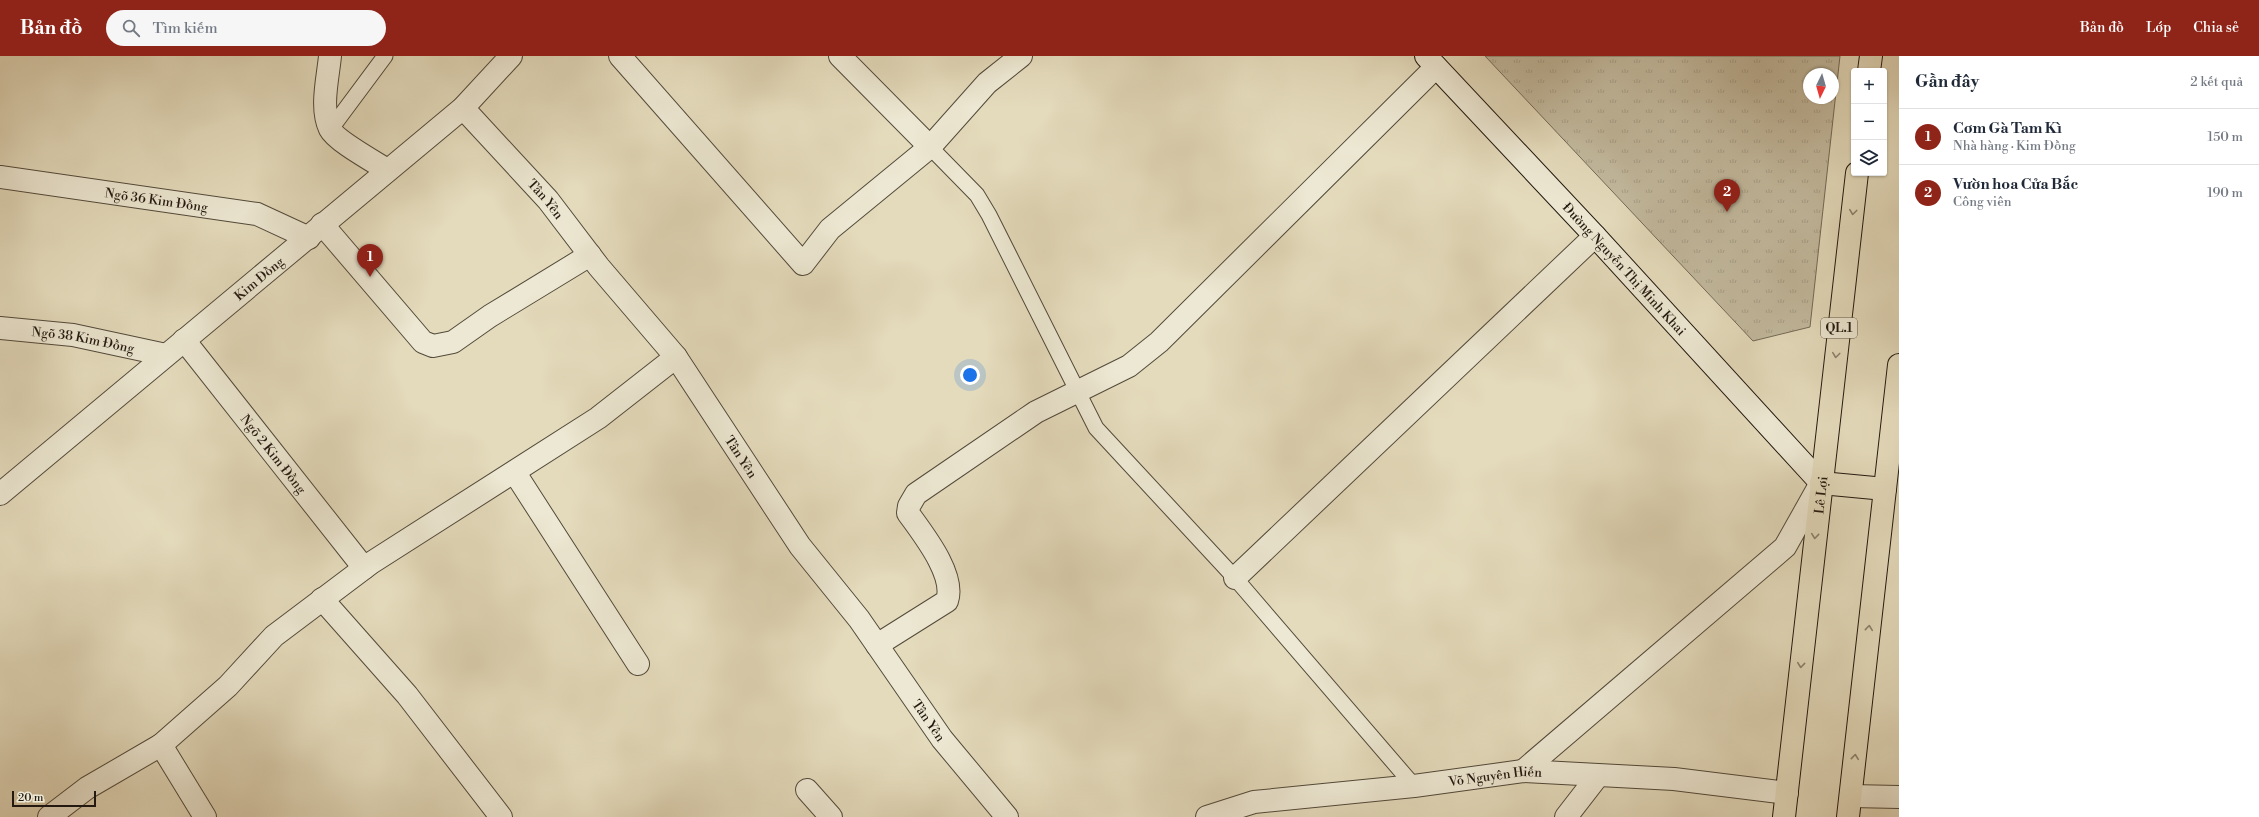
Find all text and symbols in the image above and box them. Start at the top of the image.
search box [106,10,386,46]
text: Bản đồ [20,16,82,40]
icon: search [120,17,142,39]
text: Tìm kiếm [152,19,218,38]
text: Bản đồ [2080,19,2124,37]
text: Lớp [2146,19,2171,37]
text: Chia sẻ [2193,19,2239,37]
north arrow [1803,68,1839,104]
map controls [1851,68,1887,176]
button: + [1851,68,1887,104]
text: Gần đây [1915,71,1979,93]
text: 2 kết quả [2190,74,2243,90]
button: − [1851,104,1887,140]
text: Cơm Gà Tam Kì [1953,119,2062,138]
text: 1 [1925,129,1931,145]
text: 150 m [2208,129,2243,145]
text: Nhà hàng · Kim Đồng [1953,138,2076,154]
button: layers [1851,140,1887,176]
text: Vườn hoa Cửa Bắc [1953,175,2078,194]
street label: Tân Yên [524,176,567,223]
pin: 2 [1714,179,1740,212]
street label: Ngõ 36 Kim Đồng [104,185,209,216]
text: 2 [1924,185,1932,201]
text: 190 m [2207,185,2243,201]
text: Công viên [1953,194,2011,210]
street label: Đường Nguyễn Thị Minh Khai [1559,200,1689,339]
one-way arrow [1849,209,1858,215]
pin: 1 [357,244,383,277]
street label: Kim Đồng [231,254,288,304]
road number: QL.1 [1821,318,1857,338]
street label: Ngõ 38 Kim Đồng [31,324,136,357]
one-way arrow [1832,352,1841,358]
your location [960,365,980,385]
street label: Ngõ 2 Kim Đồng [237,412,309,497]
street label: Tân Yên [721,433,760,482]
street label: Lê Lợi [1811,475,1832,515]
one-way arrow [1811,533,1820,539]
one-way arrow [1865,625,1874,631]
one-way arrow [1797,662,1806,668]
street label: Tân Yên [908,697,948,745]
one-way arrow [1850,754,1859,760]
street label: Võ Nguyên Hiến [1447,764,1543,790]
scale bar [12,789,96,808]
text: 20 m [18,791,43,805]

